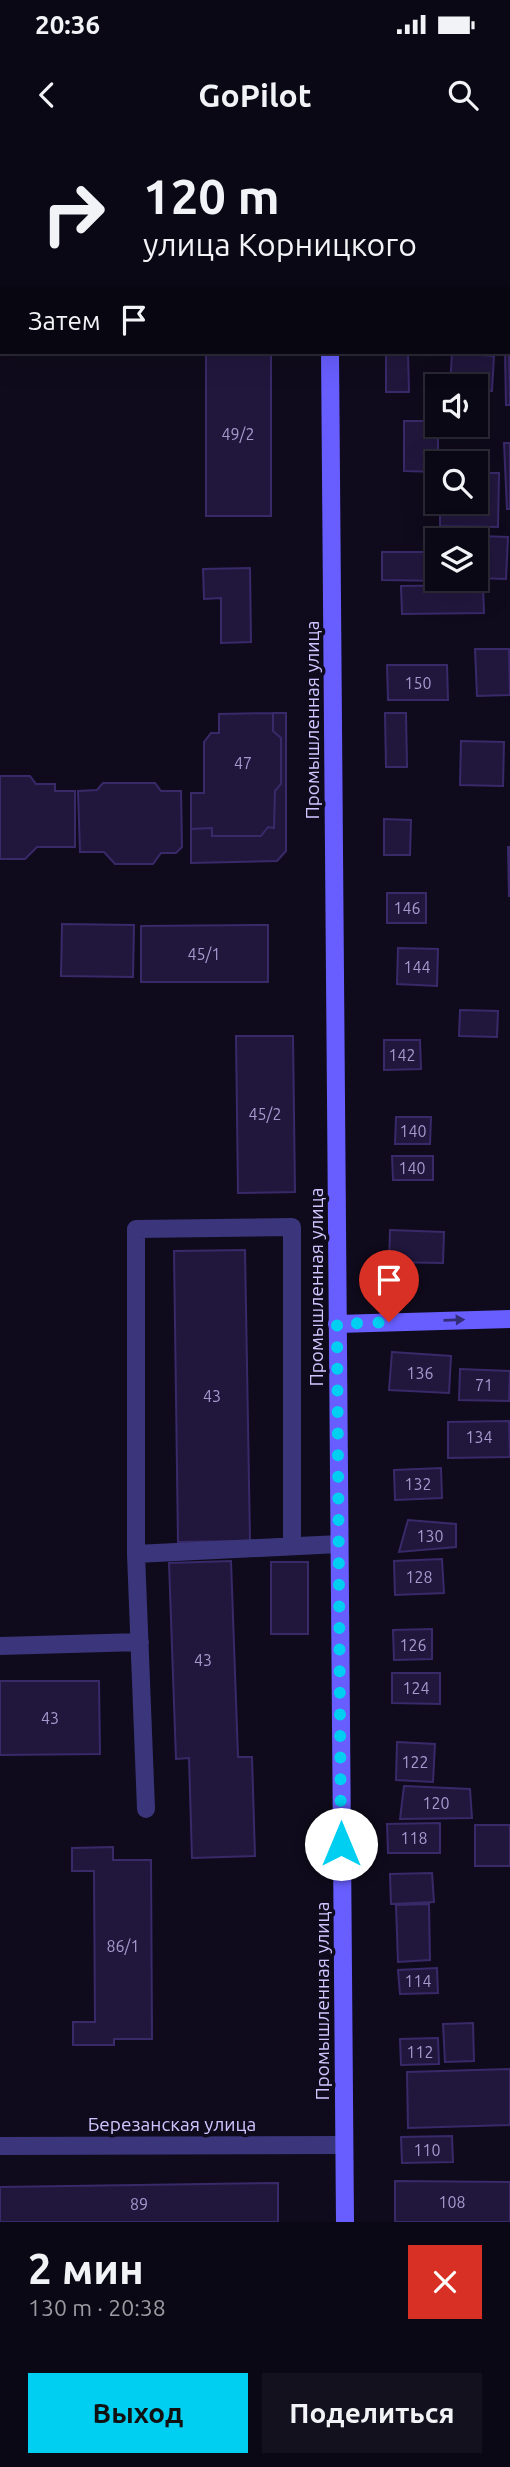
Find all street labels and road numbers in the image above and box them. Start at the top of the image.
street label: Промышленная улица [301,621,323,819]
street label: Промышленная улица [305,1188,327,1386]
street label: Промышленная улица [311,1902,333,2100]
street label: Березанская улица [88,2113,256,2135]

